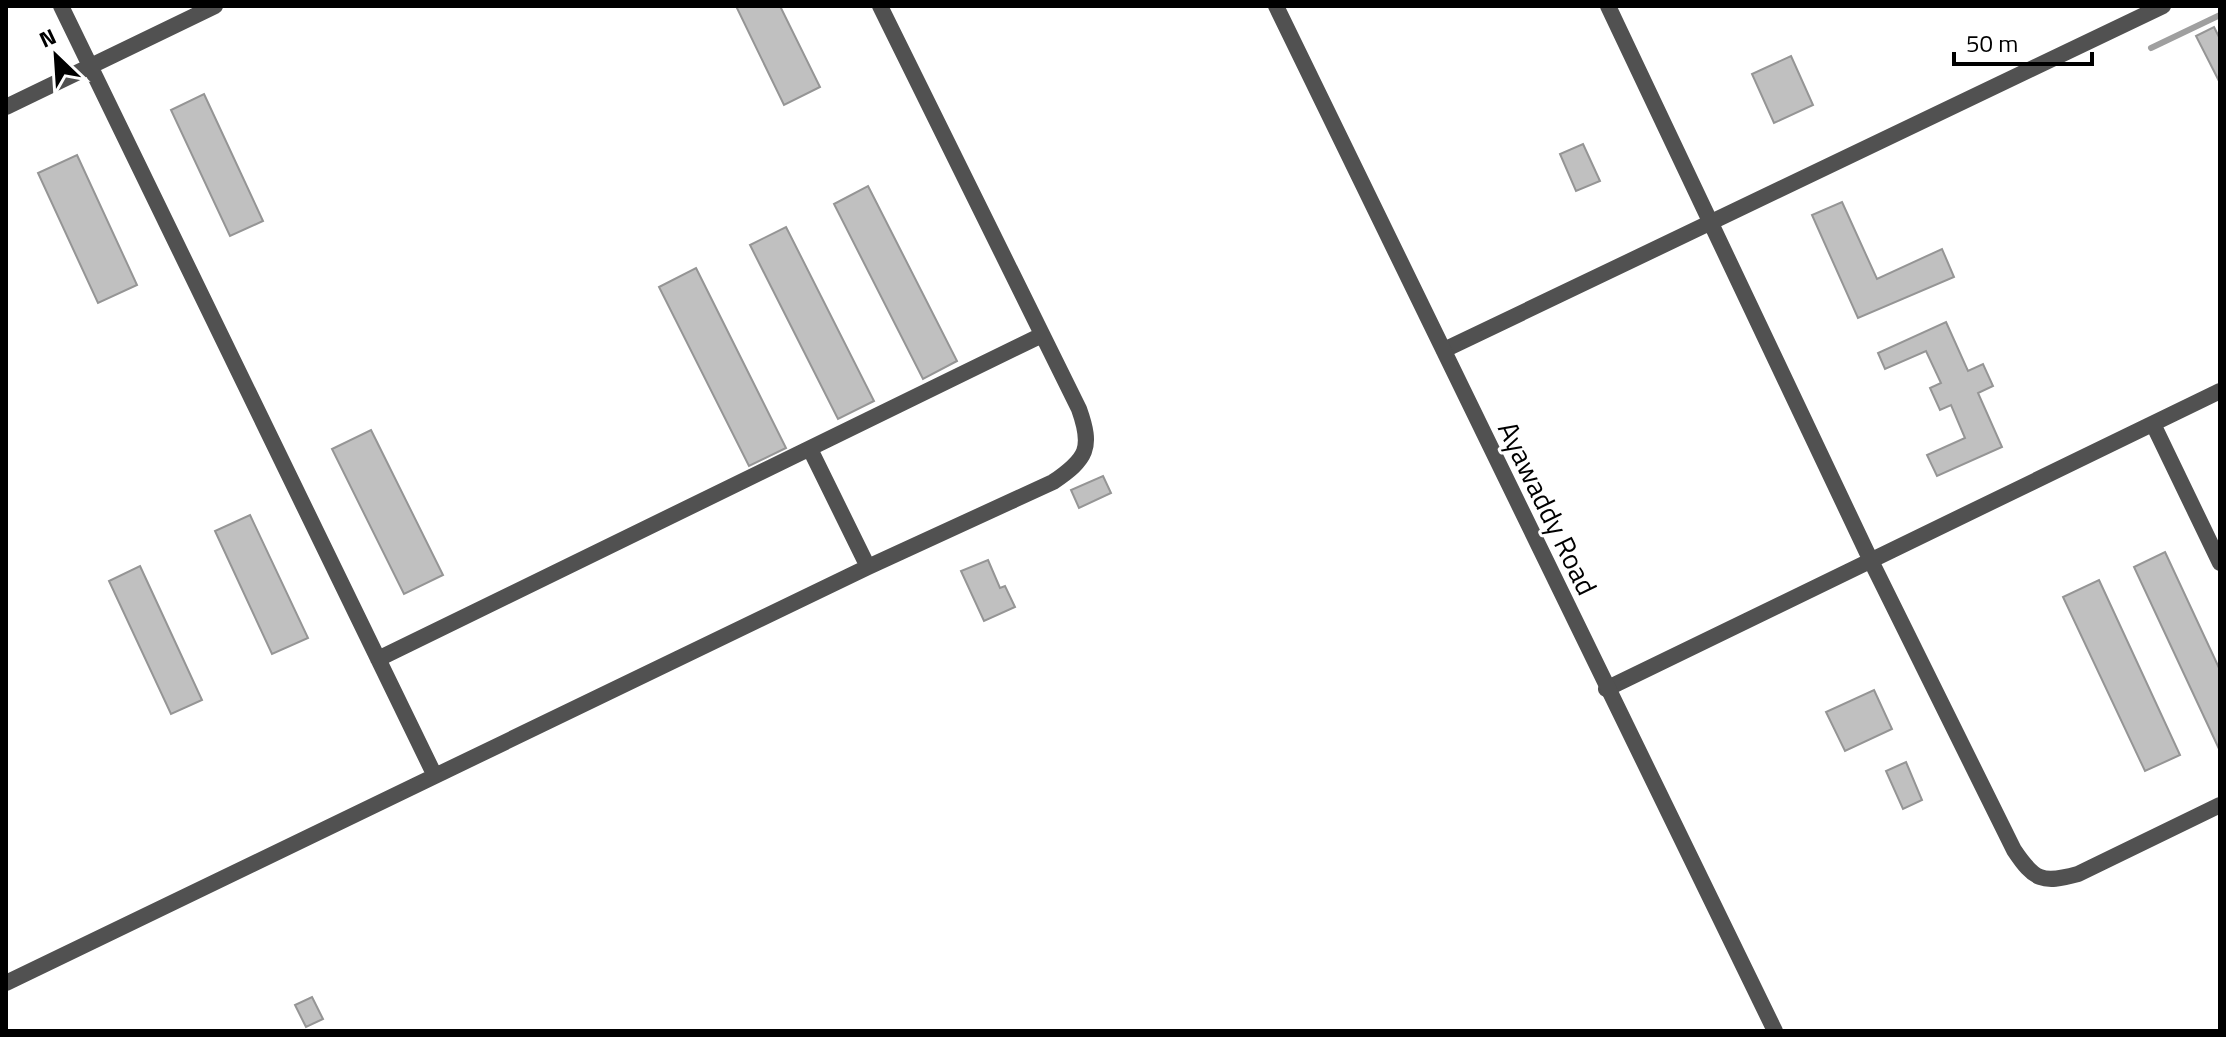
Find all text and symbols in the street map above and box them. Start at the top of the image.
north arrow [16,16,96,96]
scale bar [1954,16,2092,66]
text: N [33,19,62,57]
text: 50 m [1966,25,2018,61]
street label: Ayawaddy Road [1487,414,1609,602]

